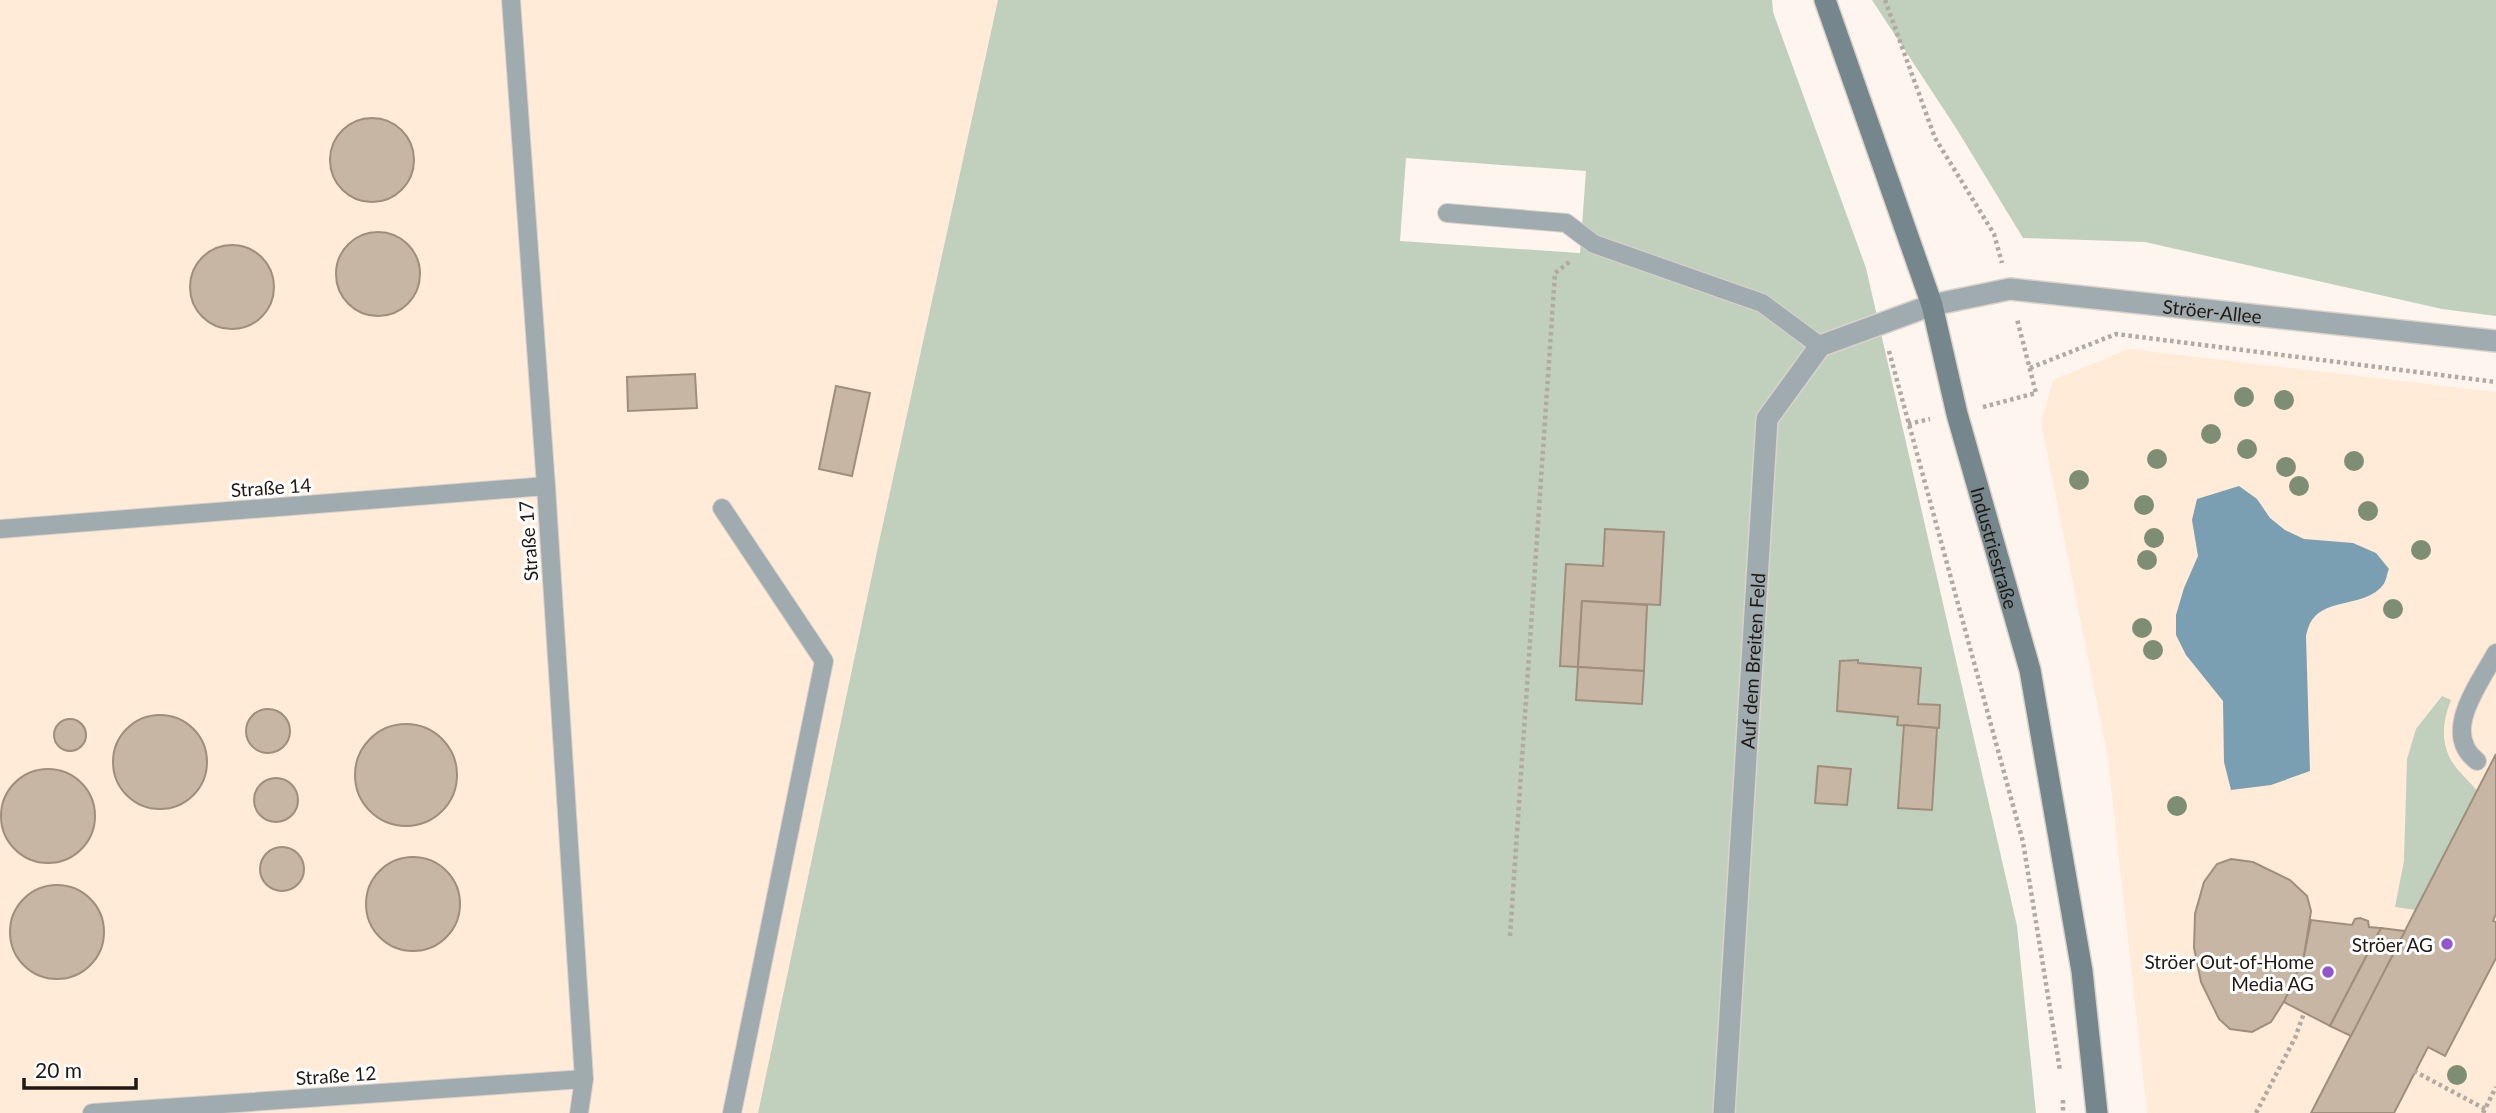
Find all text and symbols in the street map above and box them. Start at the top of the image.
street label: Ströer-Allee [2162,294,2263,327]
street label: Straße 14 [230,473,312,501]
street label: Industriestraße [1967,484,2023,611]
street label: Straße 17 [514,500,542,582]
street label: Auf dem Breiten Feld [1735,572,1769,750]
place label: Ströer AG [2352,933,2433,956]
marker: Ströer AG [2439,936,2455,952]
place label: Ströer Out-of-Home Media AG [2144,950,2314,995]
marker: Ströer Out-of-Home Media AG [2320,964,2336,980]
scale bar [24,1046,136,1090]
text: 20 m [35,1057,82,1082]
street label: Straße 12 [295,1061,377,1089]

